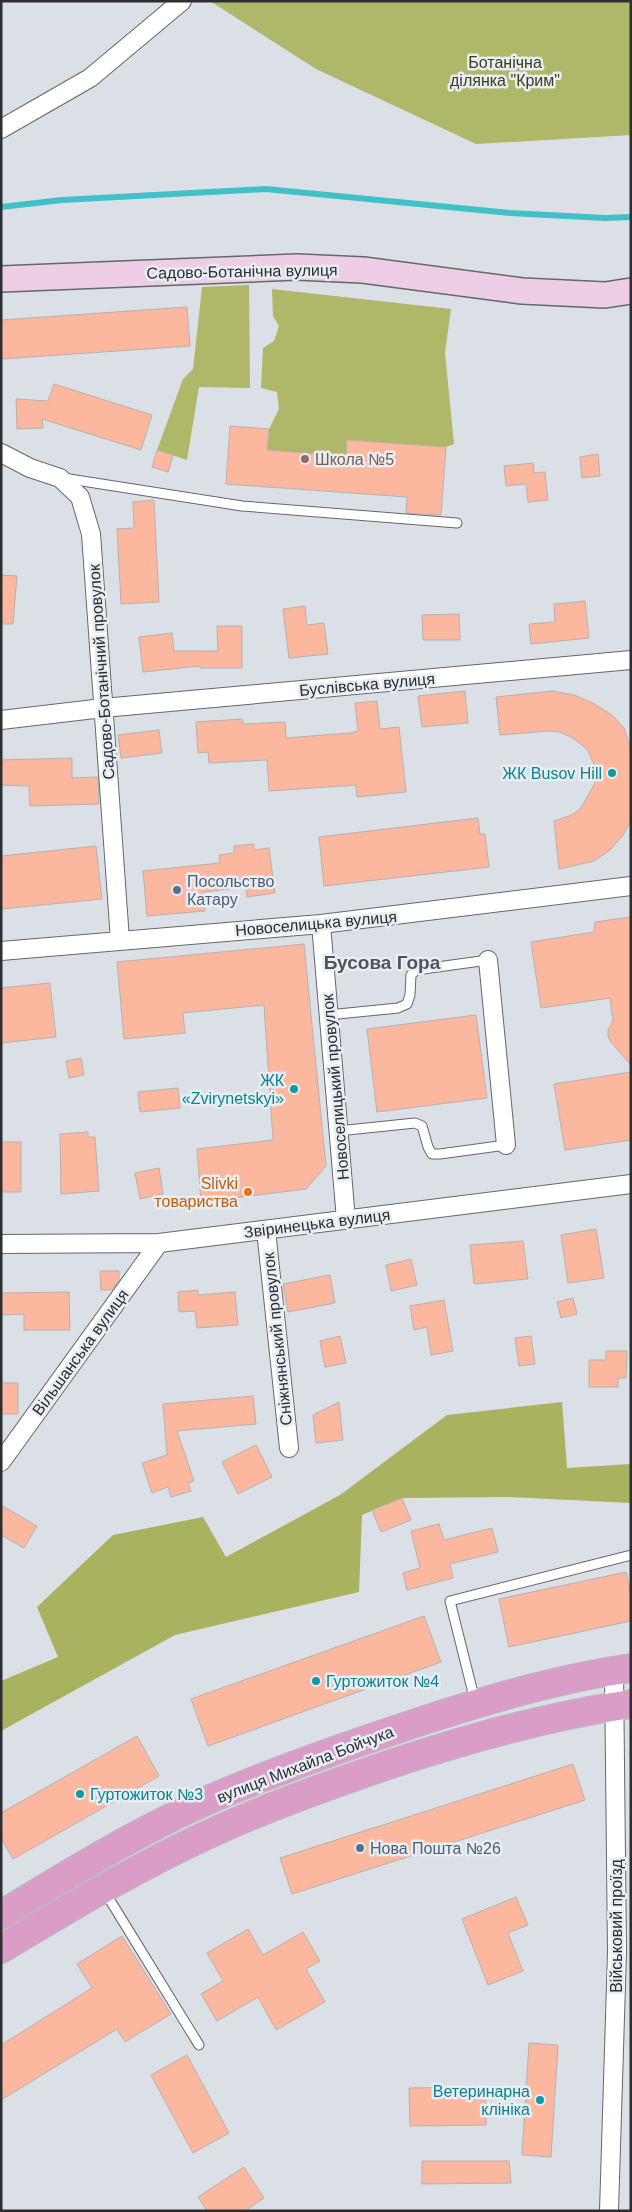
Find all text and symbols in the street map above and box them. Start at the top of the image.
park label: Ботанічна ділянка "Крим" [450,54,560,89]
street label: Садово-Ботанічна вулиця [146,261,338,282]
place label: Школа №5 [315,451,394,468]
marker: Школа №5 [299,453,311,465]
street label: Садово-Ботанічний провулок [85,563,118,780]
street label: Буслівська вулиця [299,670,436,699]
place label: ЖК Busov Hill [502,765,602,782]
marker: ЖК Busov Hill [606,767,618,779]
place label: Посольство Катару [187,873,274,908]
marker: Посольство Катару [171,884,183,896]
street label: Новоселицька вулиця [234,908,398,939]
district label: Бусова Гора [324,952,441,973]
street label: Новоселицький провулок [319,992,352,1181]
place label: ЖК «Zvirynetskyi» [182,1072,285,1107]
marker: ЖК «Zvirynetskyi» [288,1083,300,1095]
place label: Slivki товариства [154,1175,238,1210]
marker: Slivki товариства [242,1186,254,1198]
street label: Звіринецька вулиця [243,1206,391,1241]
street label: Сніжнянський провулок [260,1250,295,1427]
street label: Вільшанська вулиця [29,1286,132,1419]
place label: Гуртожиток №4 [326,1673,439,1690]
marker: Гуртожиток №4 [310,1675,322,1687]
street label: вулиця Михайла Бойчука [214,1723,396,1806]
place label: Гуртожиток №3 [90,1786,203,1803]
marker: Гуртожиток №3 [74,1788,86,1800]
place label: Нова Пошта №26 [370,1840,501,1857]
marker: Нова Пошта №26 [354,1842,366,1854]
street label: Військовий проїзд [608,1859,625,1993]
place label: Ветеринарна клініка [433,2083,530,2118]
marker: Ветеринарна клініка [534,2094,546,2106]

